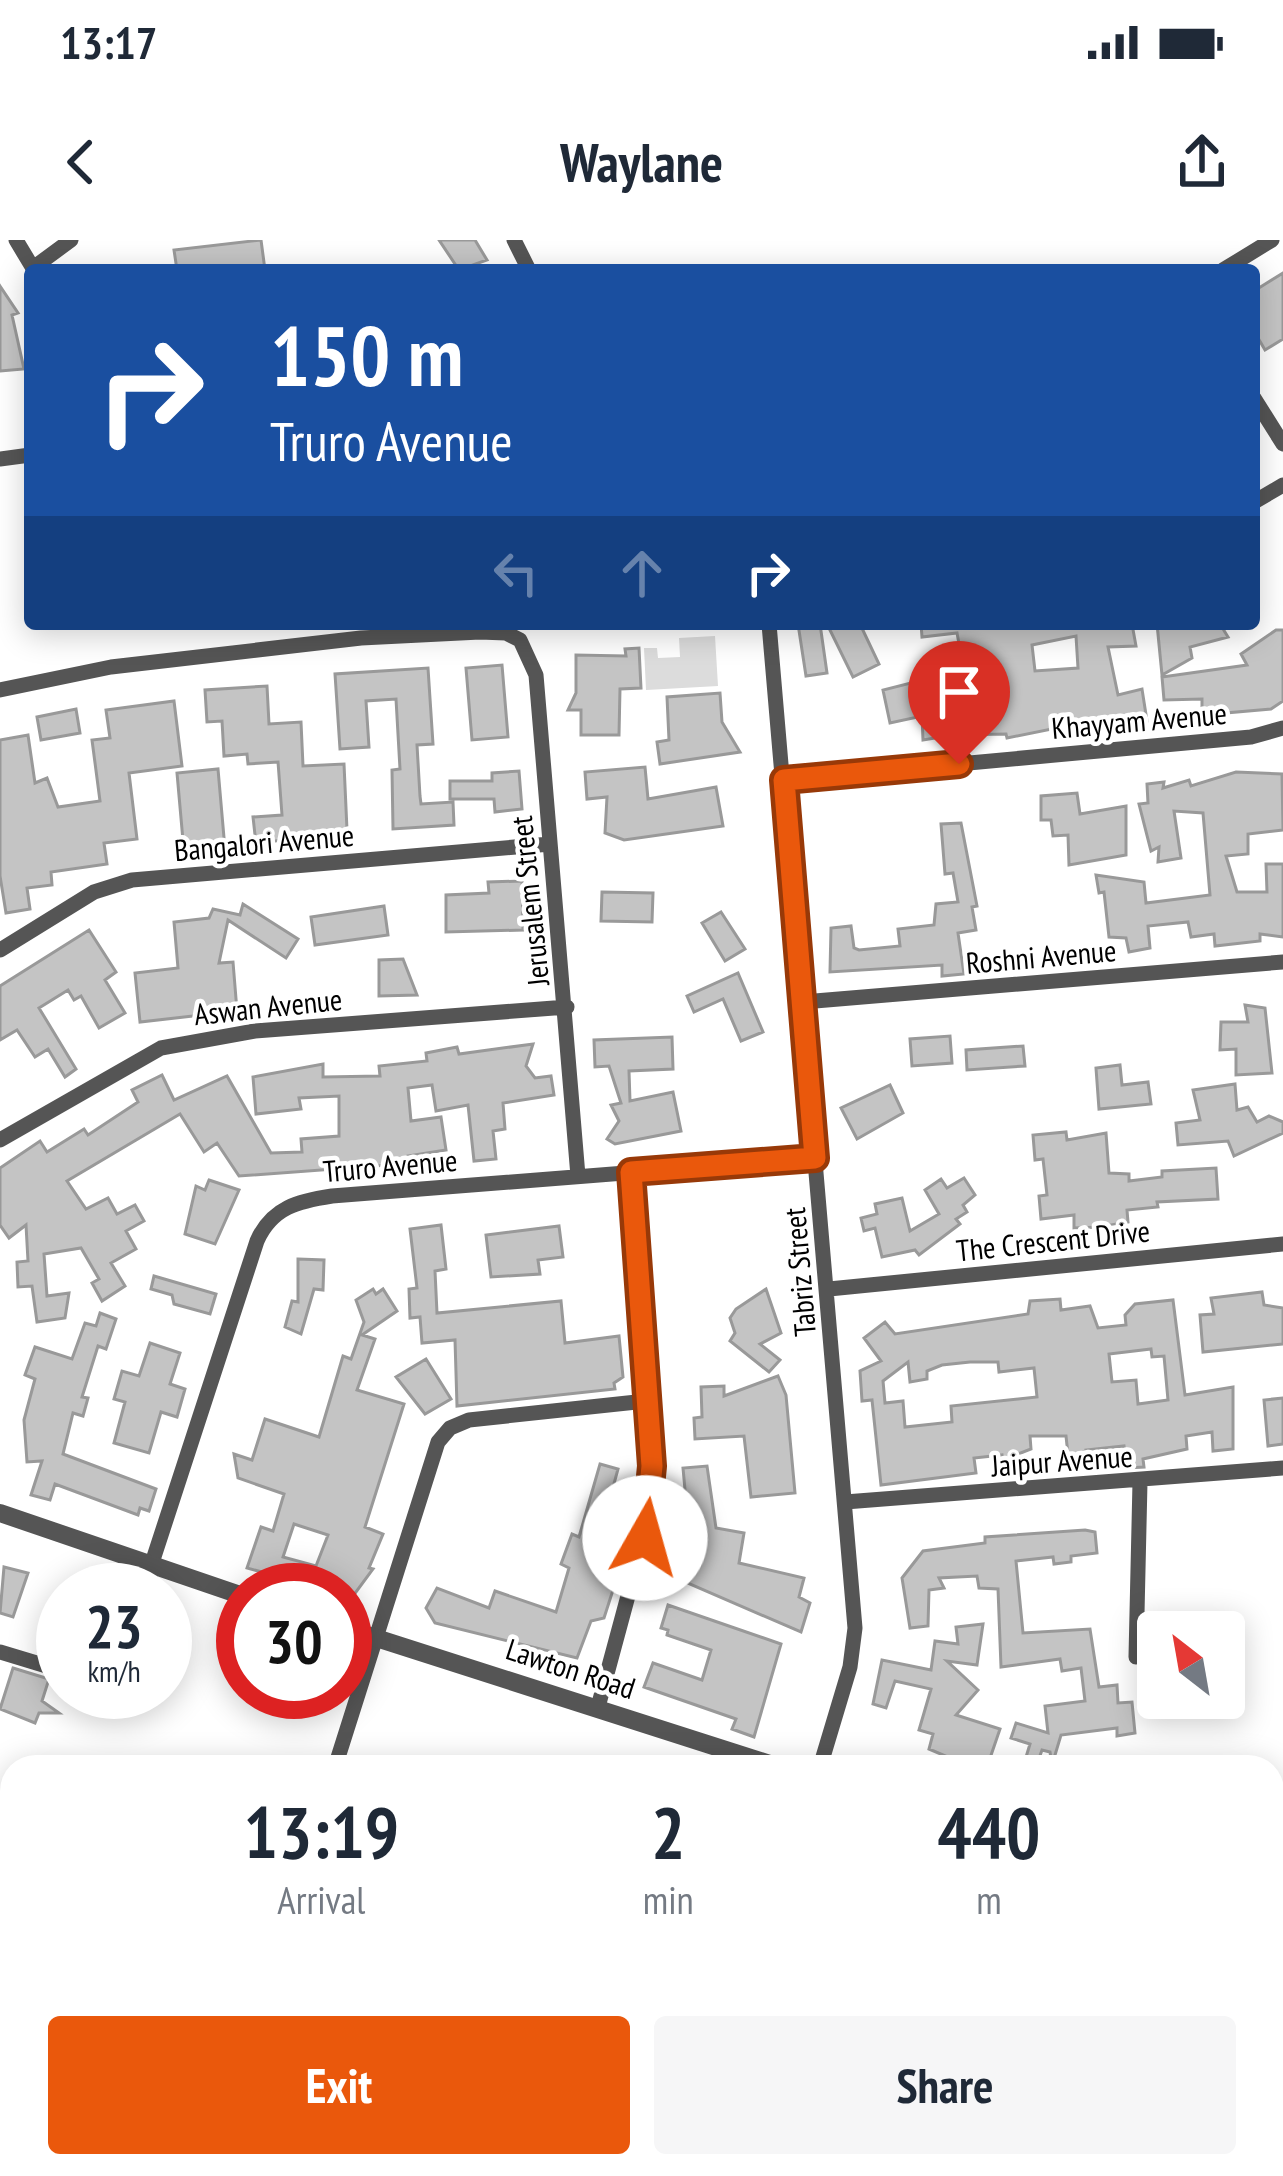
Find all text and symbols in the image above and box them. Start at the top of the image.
text: 13:17 [60,13,157,71]
text: Waylane [560,127,723,197]
icon: back [48,129,114,195]
icon: share [1169,129,1235,195]
text: 150 m [270,300,463,409]
icon: right [72,312,228,468]
text: Truro Avenue [270,406,512,476]
icon: left [483,540,549,606]
icon: ahead [609,540,675,606]
icon: right [735,540,801,606]
pin [908,641,1010,764]
icon: arrive [926,659,992,725]
street label: Khayyam Avenue [1050,693,1228,747]
street label: Jerusalem Street [501,814,557,989]
street label: Bangalori Avenue [172,815,356,869]
street label: Roshni Avenue [964,930,1118,982]
street label: Aswan Avenue [192,979,344,1033]
street label: Truro Avenue [321,1140,459,1190]
street label: Tabriz Street [774,1205,824,1338]
street label: The Crescent Drive [954,1210,1152,1270]
street label: Jaipur Avenue [989,1436,1134,1484]
position arrow [582,1475,708,1601]
speed limit sign: 30 [216,1563,372,1719]
text: 23 [85,1587,143,1665]
north arrow [1137,1611,1245,1719]
map controls [1137,1611,1245,1719]
street label: Lawton Road [502,1629,640,1707]
text: km/h [87,1651,141,1690]
text: 13:19 [244,1785,399,1878]
text: 2 [651,1785,685,1878]
text: 440 [937,1785,1040,1878]
text: Arrival [277,1874,365,1925]
text: min [643,1874,694,1925]
text: m [976,1874,1002,1925]
button: Exit [48,2016,630,2154]
button: Share [654,2016,1236,2154]

